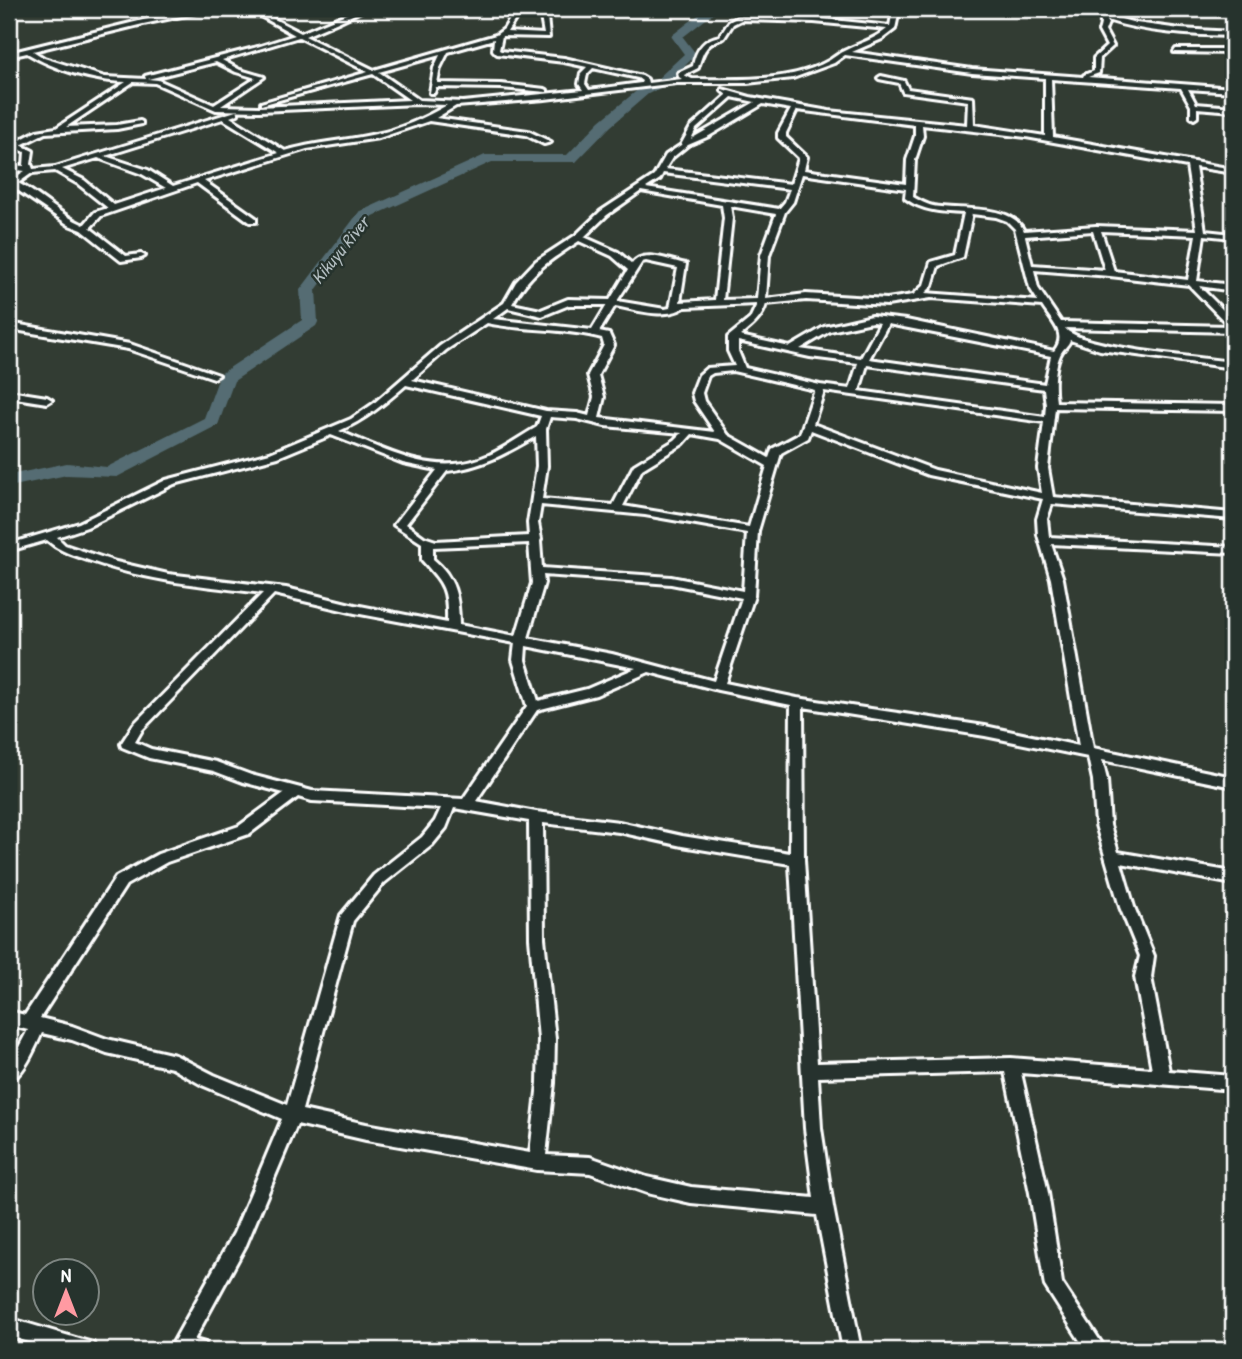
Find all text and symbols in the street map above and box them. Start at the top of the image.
water label: Kikuyu River [305,209,376,289]
north arrow [32,1258,102,1328]
text: N [61,1262,71,1288]

